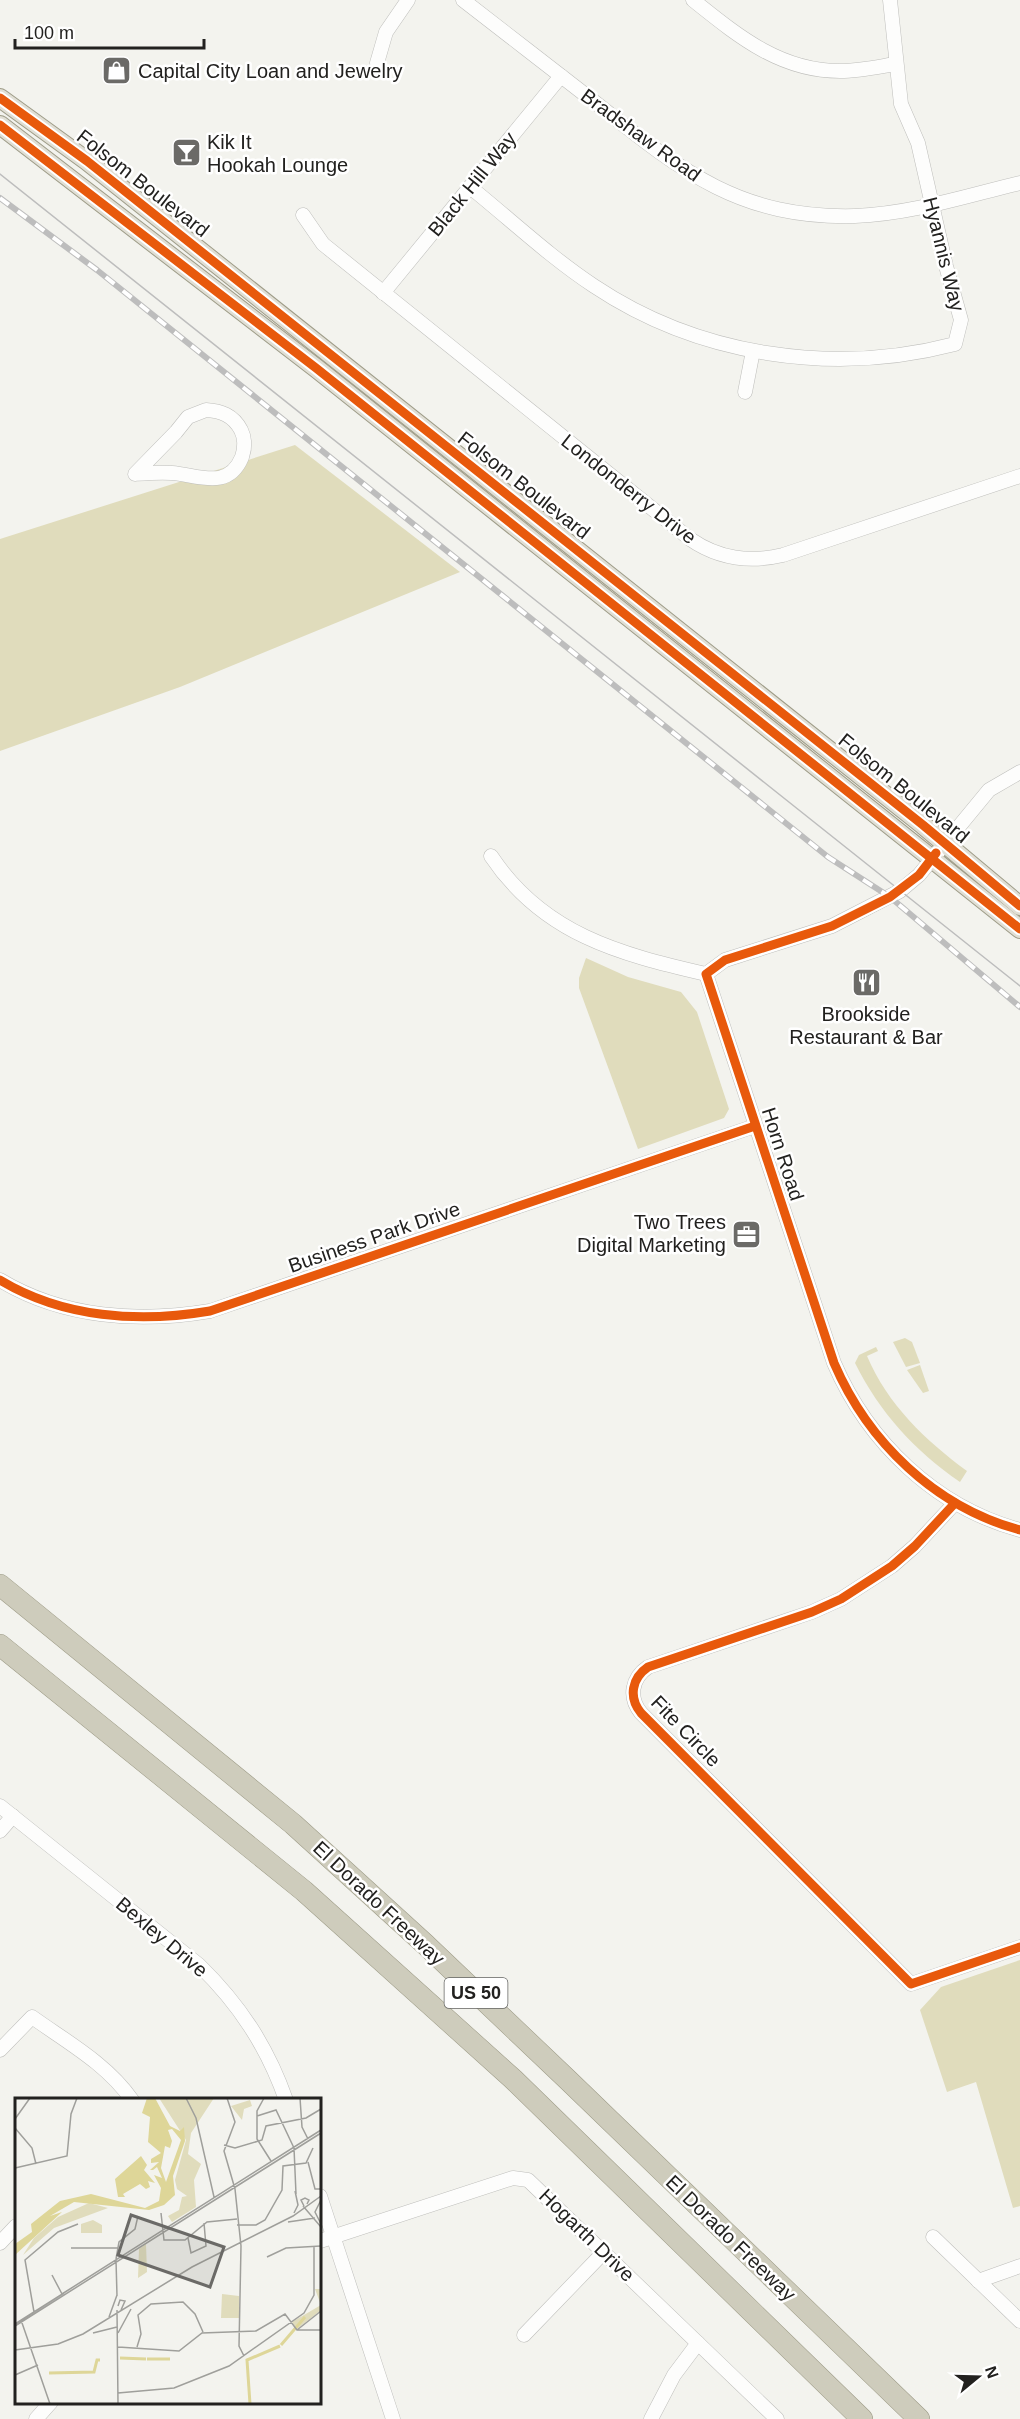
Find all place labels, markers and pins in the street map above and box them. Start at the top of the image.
shop icon: Capital City Loan and Jewelry [101,55,133,87]
place label: Capital City Loan and Jewelry [138,60,403,82]
place label: Kik It Hookah Lounge [207,131,348,176]
bar icon: Kik It Hookah Lounge [170,137,202,169]
restaurant icon: Brookside Restaurant & Bar [850,967,882,999]
place label: Brookside Restaurant & Bar [789,1003,943,1048]
place label: Two Trees Digital Marketing [577,1211,726,1256]
office icon: Two Trees Digital Marketing [731,1218,763,1250]

